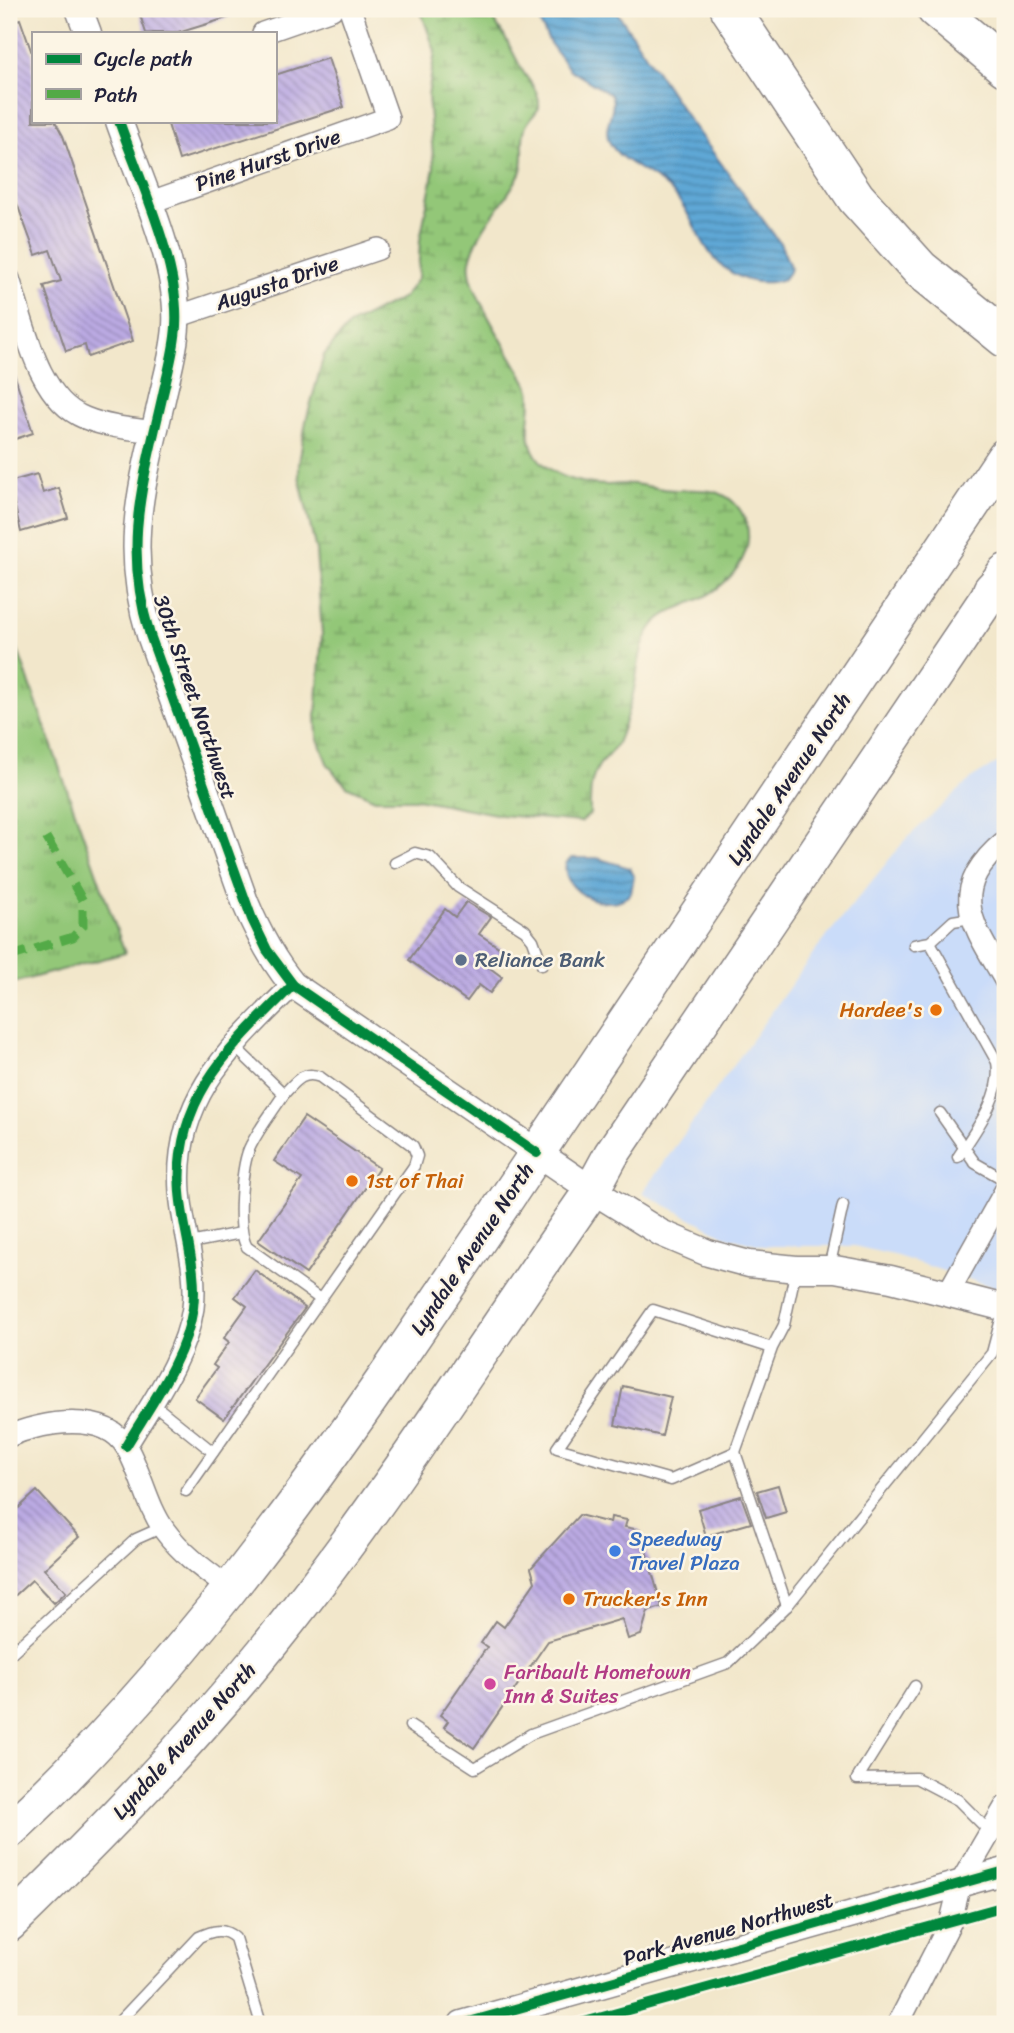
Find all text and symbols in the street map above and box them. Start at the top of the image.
legend [32,32,276,122]
text: Cycle path [94,40,193,78]
text: Path [94,76,137,114]
street label: Pine Hurst Drive [190,117,346,203]
street label: Augusta Drive [209,244,344,322]
street label: 30th Street Northwest [142,589,248,805]
street label: Lyndale Avenue North [717,685,861,873]
place label: Reliance Bank [475,941,605,979]
marker: Reliance Bank [453,952,469,968]
place label: Hardee's [840,991,922,1029]
marker: Hardee's [928,1002,944,1018]
street label: Lyndale Avenue North [400,1155,544,1343]
place label: 1st of Thai [366,1162,465,1200]
marker: 1st of Thai [344,1173,360,1189]
place label: Speedway Travel Plaza [629,1520,740,1582]
marker: Speedway Travel Plaza [607,1543,623,1559]
place label: Trucker's Inn [583,1580,708,1618]
marker: Trucker's Inn [561,1591,577,1607]
street label: Lyndale Avenue North [102,1653,266,1829]
place label: Faribault Hometown Inn & Suites [503,1653,691,1715]
marker: Faribault Hometown Inn & Suites [482,1676,498,1692]
street label: Park Avenue Northwest [618,1881,838,1977]

